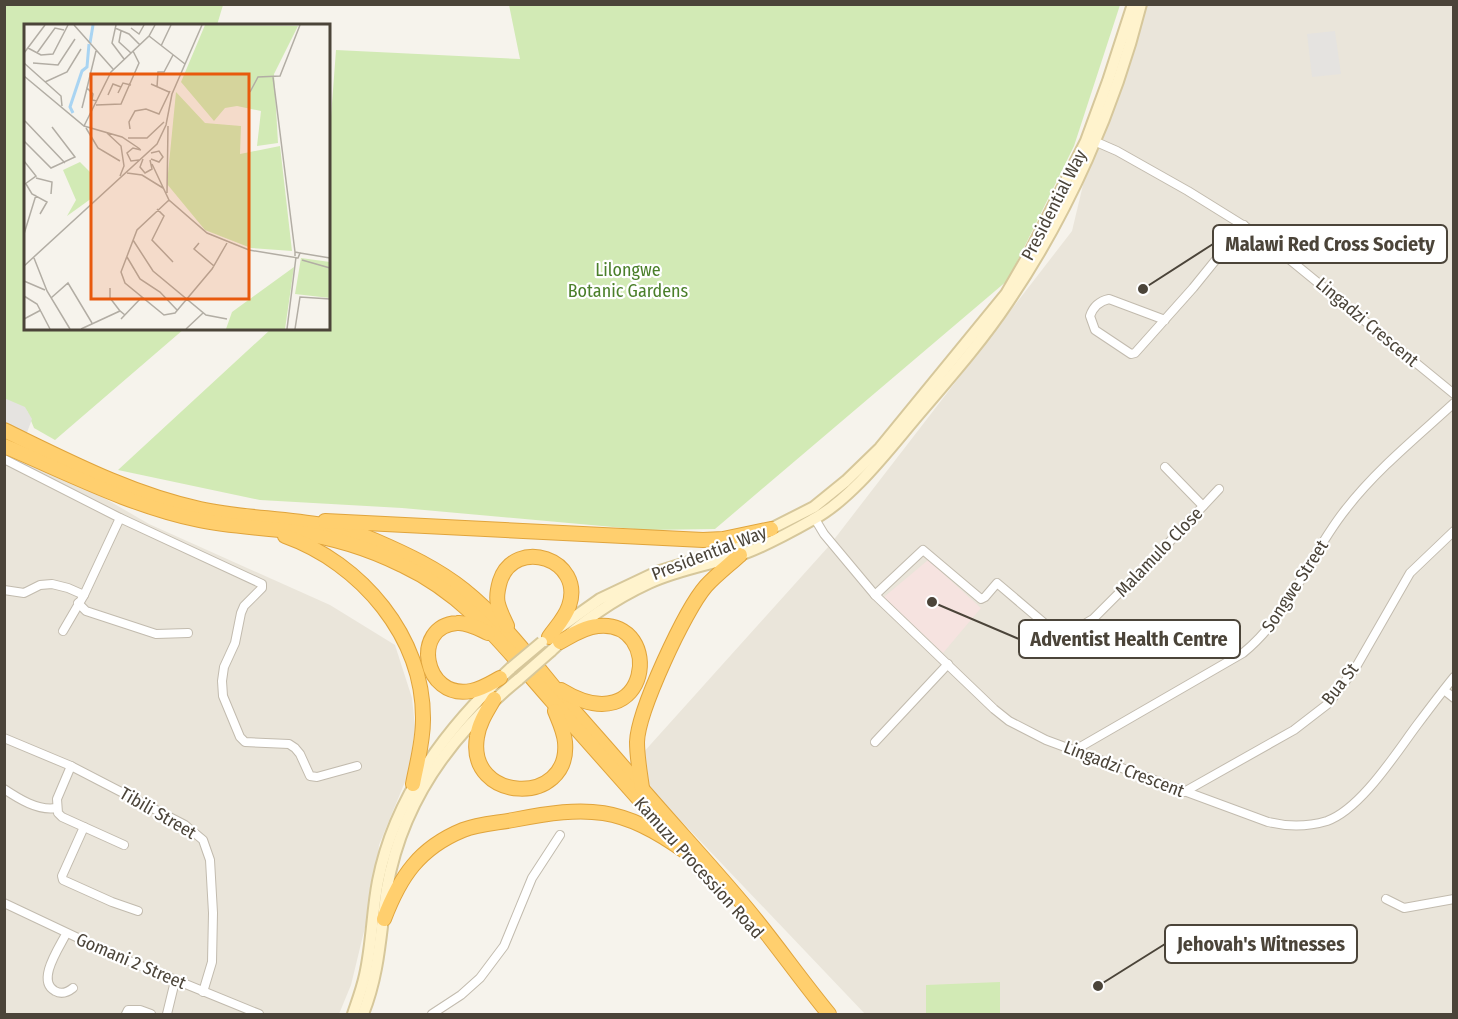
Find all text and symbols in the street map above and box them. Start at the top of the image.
inset map [24,24,330,330]
street label: Presidential Way [1017,146,1091,264]
callout: Malawi Red Cross Society [1213,225,1447,263]
text: Malawi Red Cross Society [1225,232,1435,256]
park label: Lilongwe Botanic Gardens [568,259,689,302]
street label: Lingadzi Crescent [1311,273,1423,371]
street label: Malamulo Close [1111,502,1207,601]
street label: Presidential Way [648,521,770,585]
street label: Songwe Street [1257,536,1333,636]
callout: Adventist Health Centre [1019,620,1240,658]
text: Adventist Health Centre [1029,627,1228,651]
street label: Bua St [1317,659,1363,709]
street label: Lingadzi Crescent [1061,736,1187,802]
street label: Tibili Street [116,782,200,844]
street label: Kamuzu Procession Road [630,793,768,943]
callout: Jehovah's Witnesses [1165,925,1357,963]
street label: Gomani 2 Street [73,928,189,994]
text: Jehovah's Witnesses [1176,932,1345,956]

